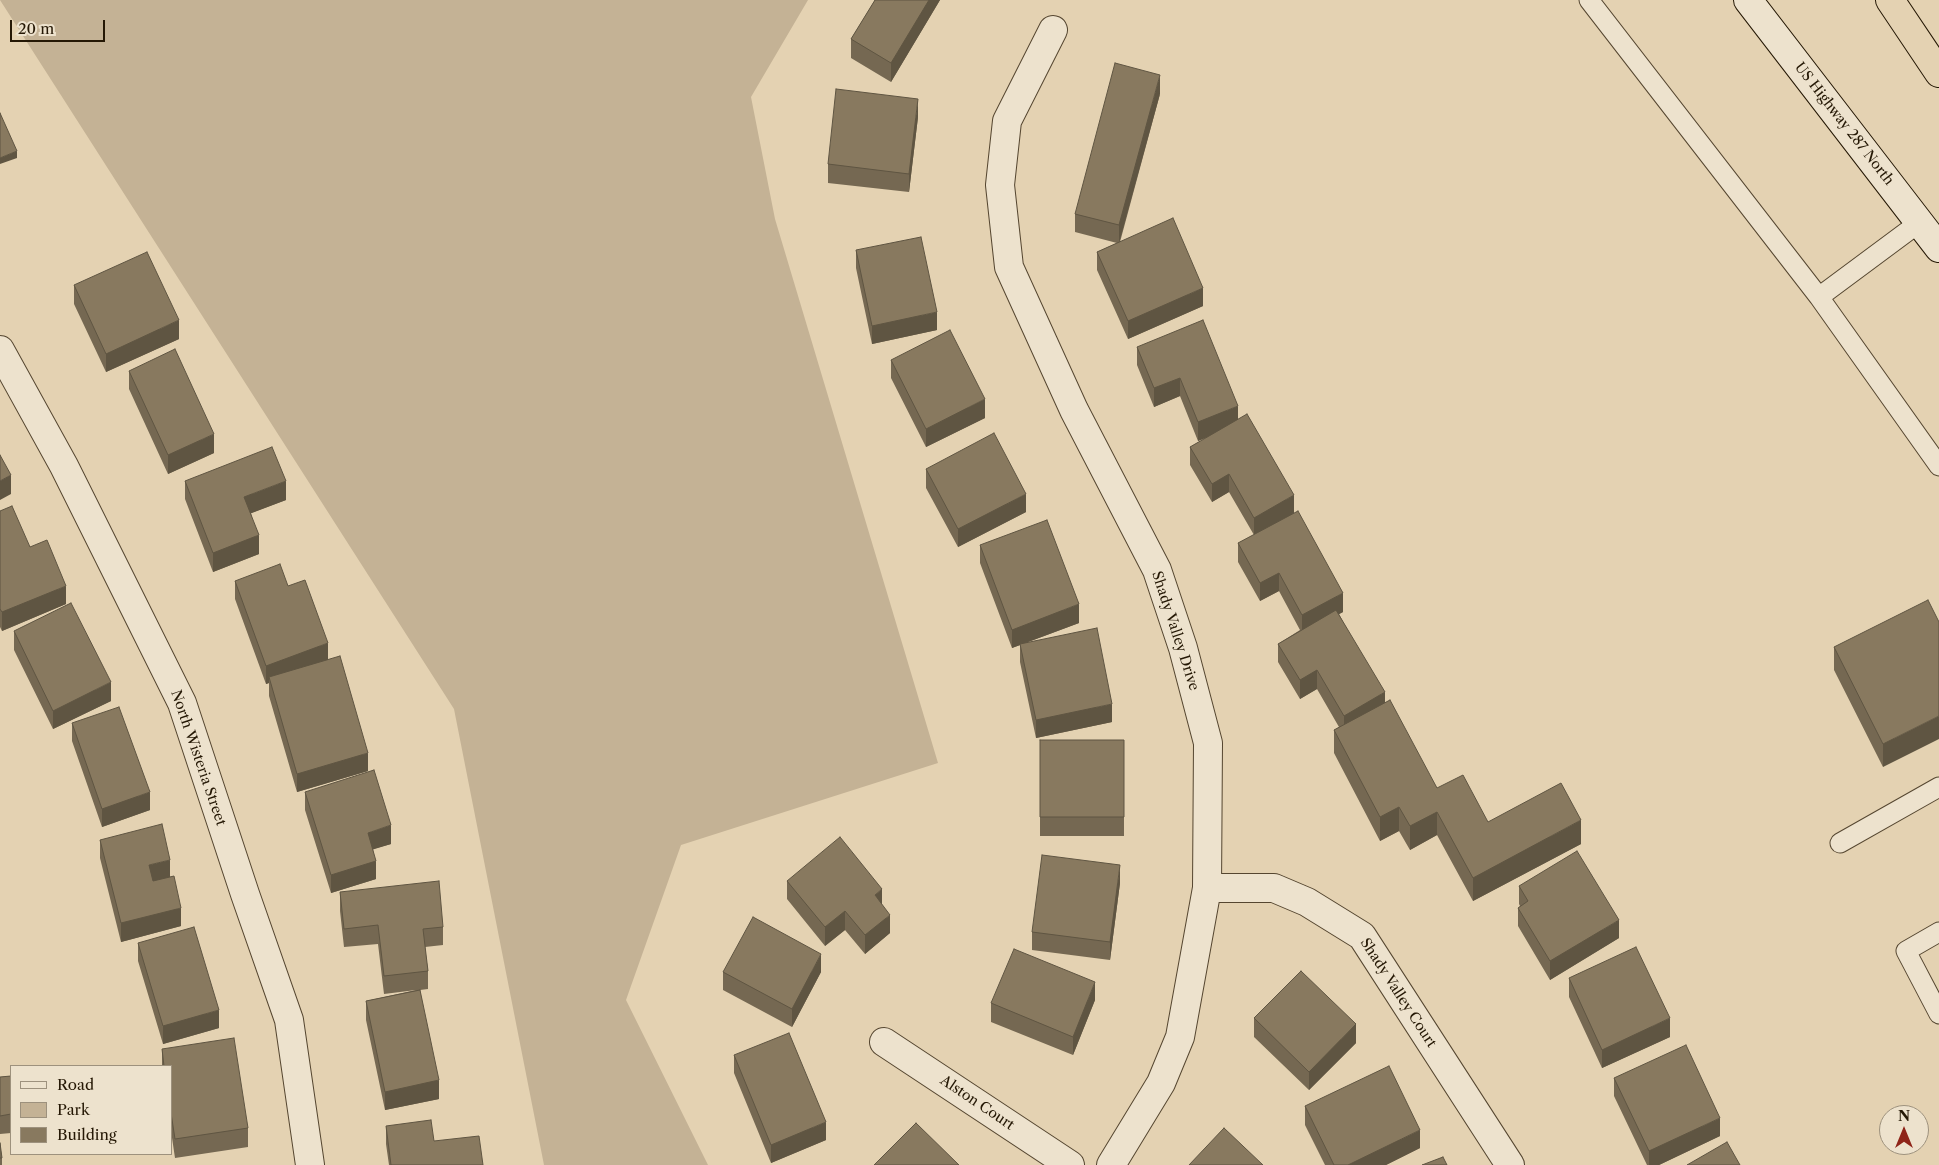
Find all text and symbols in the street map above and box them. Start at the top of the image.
scale bar [12,10,108,42]
text: 20 m [18,19,54,38]
street label: US Highway 287 North [1791,59,1897,189]
street label: Shady Valley Drive [1148,569,1202,693]
street label: North Wisteria Street [167,688,229,828]
street label: Shady Valley Court [1356,935,1440,1051]
legend [10,1065,172,1155]
street label: Alston Court [937,1072,1017,1134]
text: Road [57,1075,94,1094]
text: Park [57,1100,90,1119]
north arrow [1879,1105,1929,1155]
text: N [1898,1107,1910,1125]
text: Building [57,1125,117,1144]

